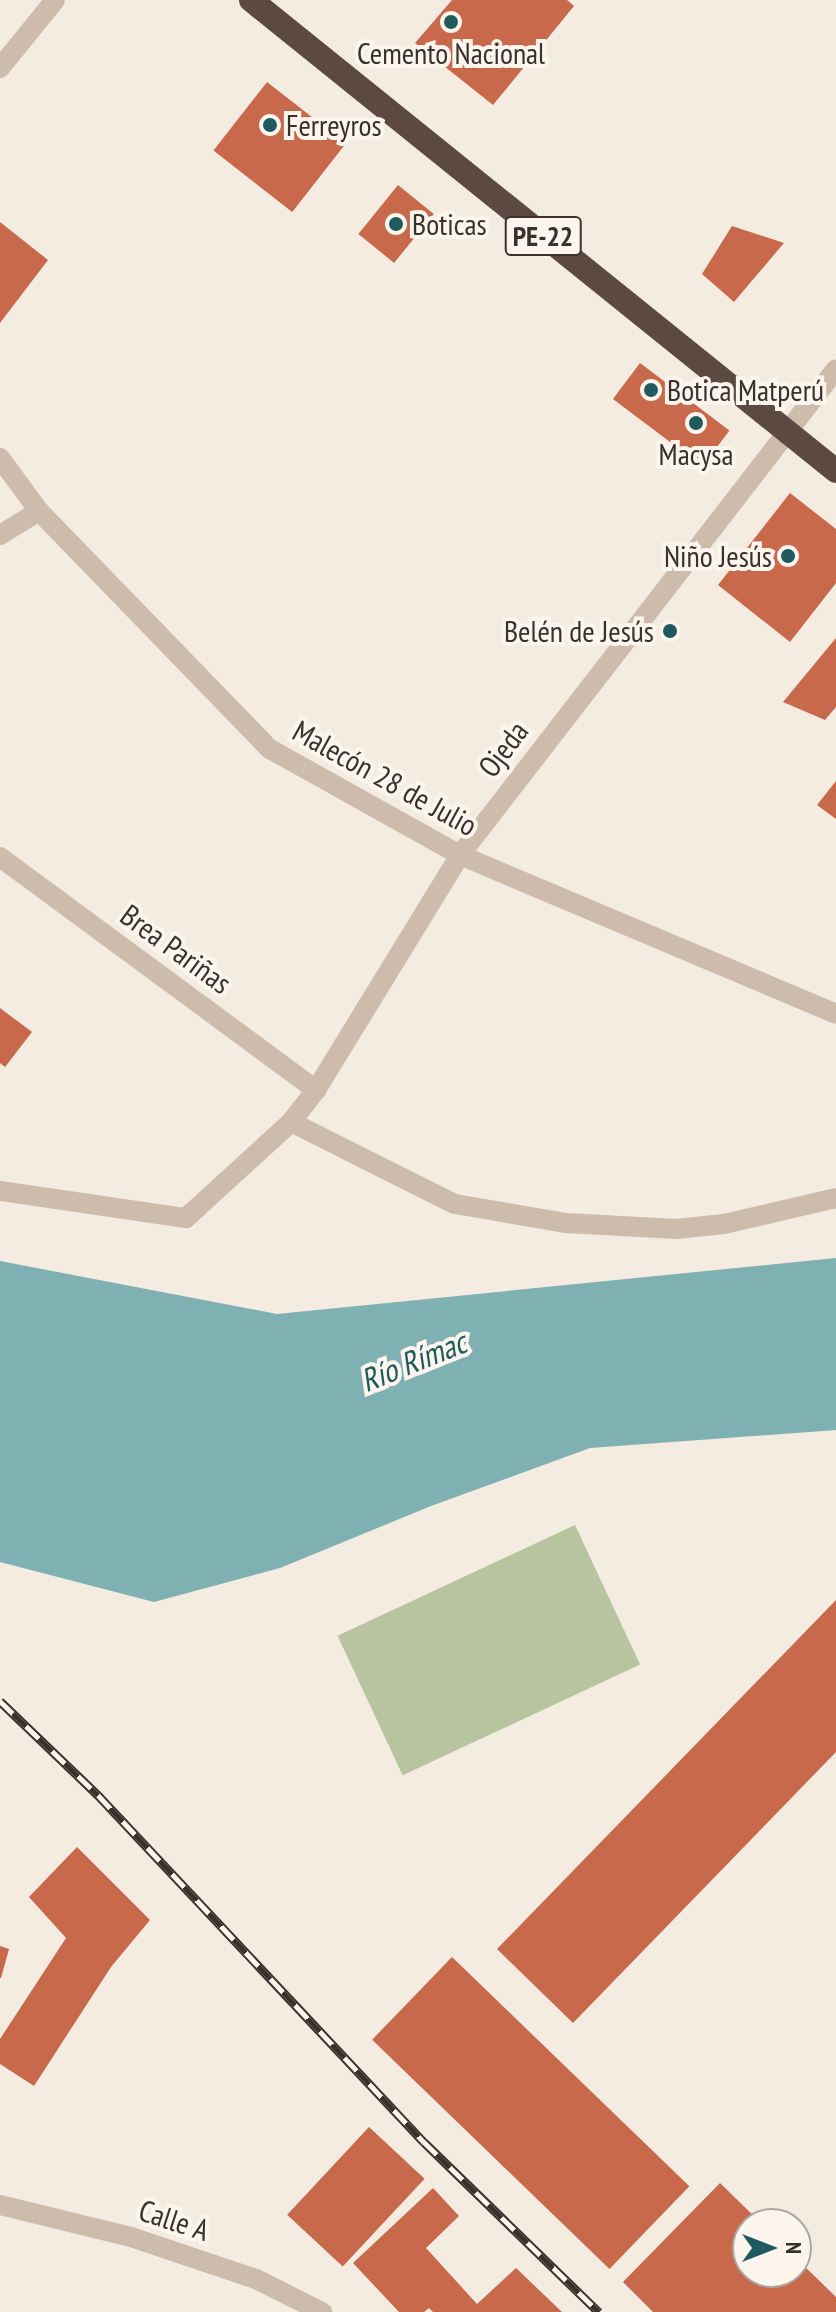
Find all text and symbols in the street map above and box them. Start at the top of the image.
marker: Cemento Nacional [442,13,460,31]
place label: Cemento Nacional [357,35,545,71]
place label: Ferreyros [286,107,382,143]
marker: Ferreyros [261,116,279,134]
place label: Boticas [412,206,487,242]
road number: PE-22 [503,212,583,260]
marker: Boticas [387,215,405,233]
place label: Botica Matperú [667,372,824,408]
marker: Botica Matperú [642,381,660,399]
marker: Macysa [687,414,705,432]
place label: Macysa [659,436,733,472]
place label: Niño Jesús [664,538,772,574]
marker: Niño Jesús [779,547,797,565]
place label: Belén de Jesús [504,613,654,649]
marker: Belén de Jesús [661,622,679,640]
street label: Malecón 28 de Julio [287,713,483,843]
street label: Ojeda [470,714,536,784]
street label: Brea Pariñas [114,897,238,1001]
water label: Río Rímac [355,1323,471,1399]
street label: Calle A [134,2192,214,2248]
north arrow [732,2208,812,2288]
text: N [780,2242,808,2254]

